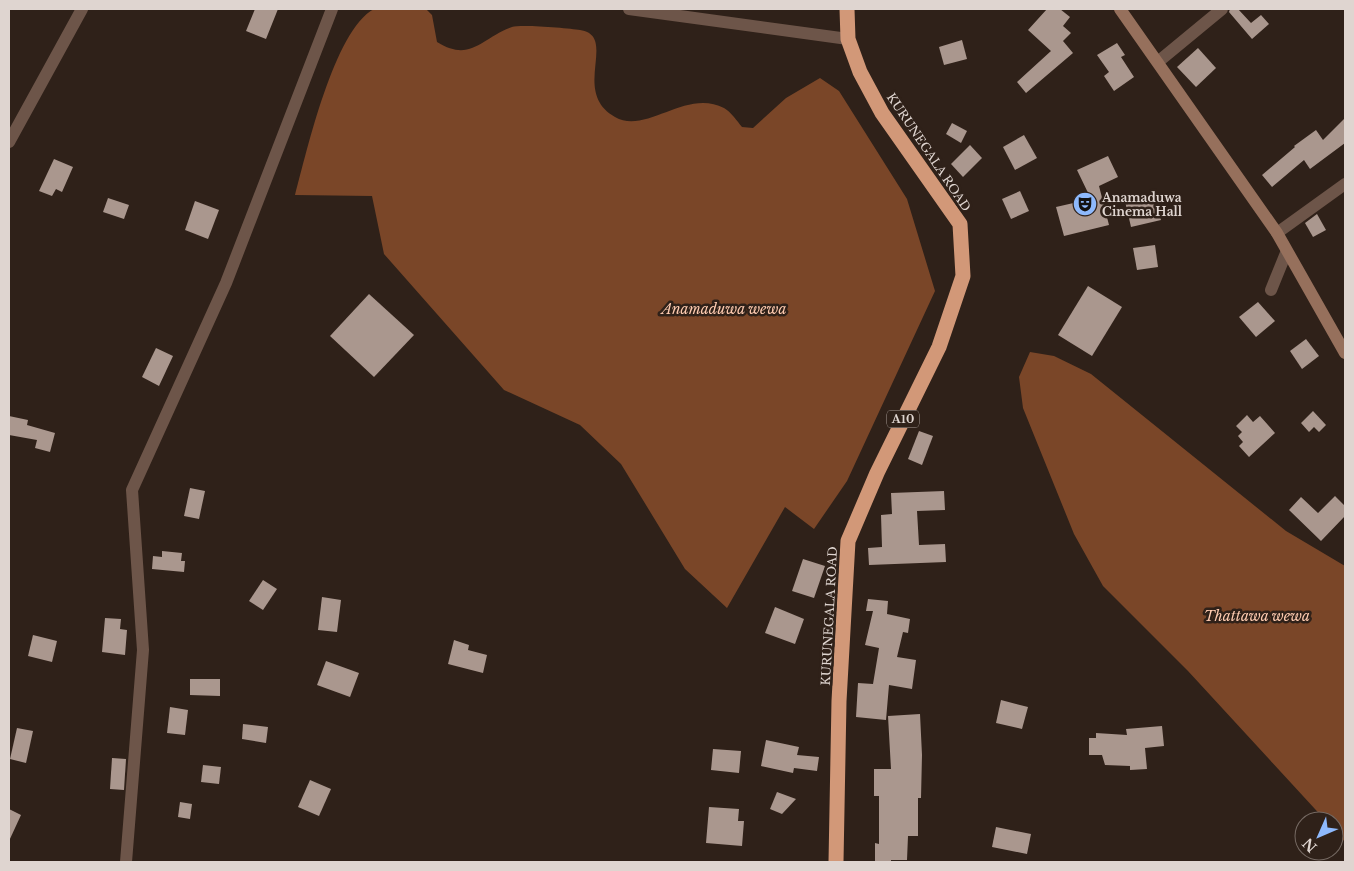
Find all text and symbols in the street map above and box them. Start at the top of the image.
street label: KURUNEGALA ROAD [884,90,974,214]
place label: Anamaduwa Cinema Hall [1101,190,1183,219]
theatre icon: Anamaduwa Cinema Hall [1072,191,1098,217]
water label: Anamaduwa wewa [660,300,786,318]
road number: A10 [887,410,919,428]
street label: KURUNEGALA ROAD [818,546,840,686]
water label: Thattawa wewa [1204,607,1310,625]
north arrow [1294,811,1344,861]
text: N [1299,834,1321,856]

